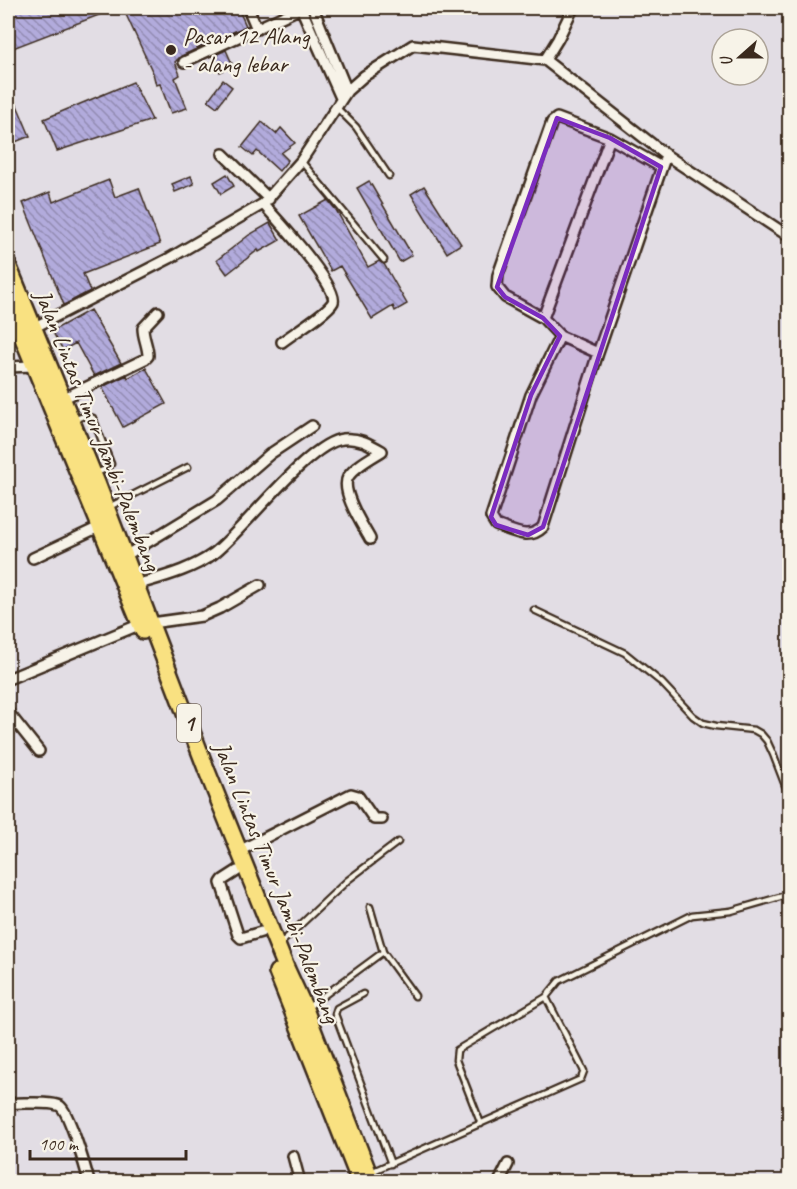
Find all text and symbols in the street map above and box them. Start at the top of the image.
place label: Pasar 12 Alang - alang lebar [183,21,311,79]
north arrow [710,27,770,87]
marker: Pasar 12 Alang - alang lebar [164,43,178,57]
text: U [715,52,738,69]
street label: Jalan Lintas Timur Jambi-Palembang [27,284,169,577]
road number: 1 [177,704,201,742]
street label: Jalan Lintas Timur Jambi-Palembang [206,736,348,1029]
scale bar [30,1123,186,1161]
text: 100 m [39,1133,80,1155]

